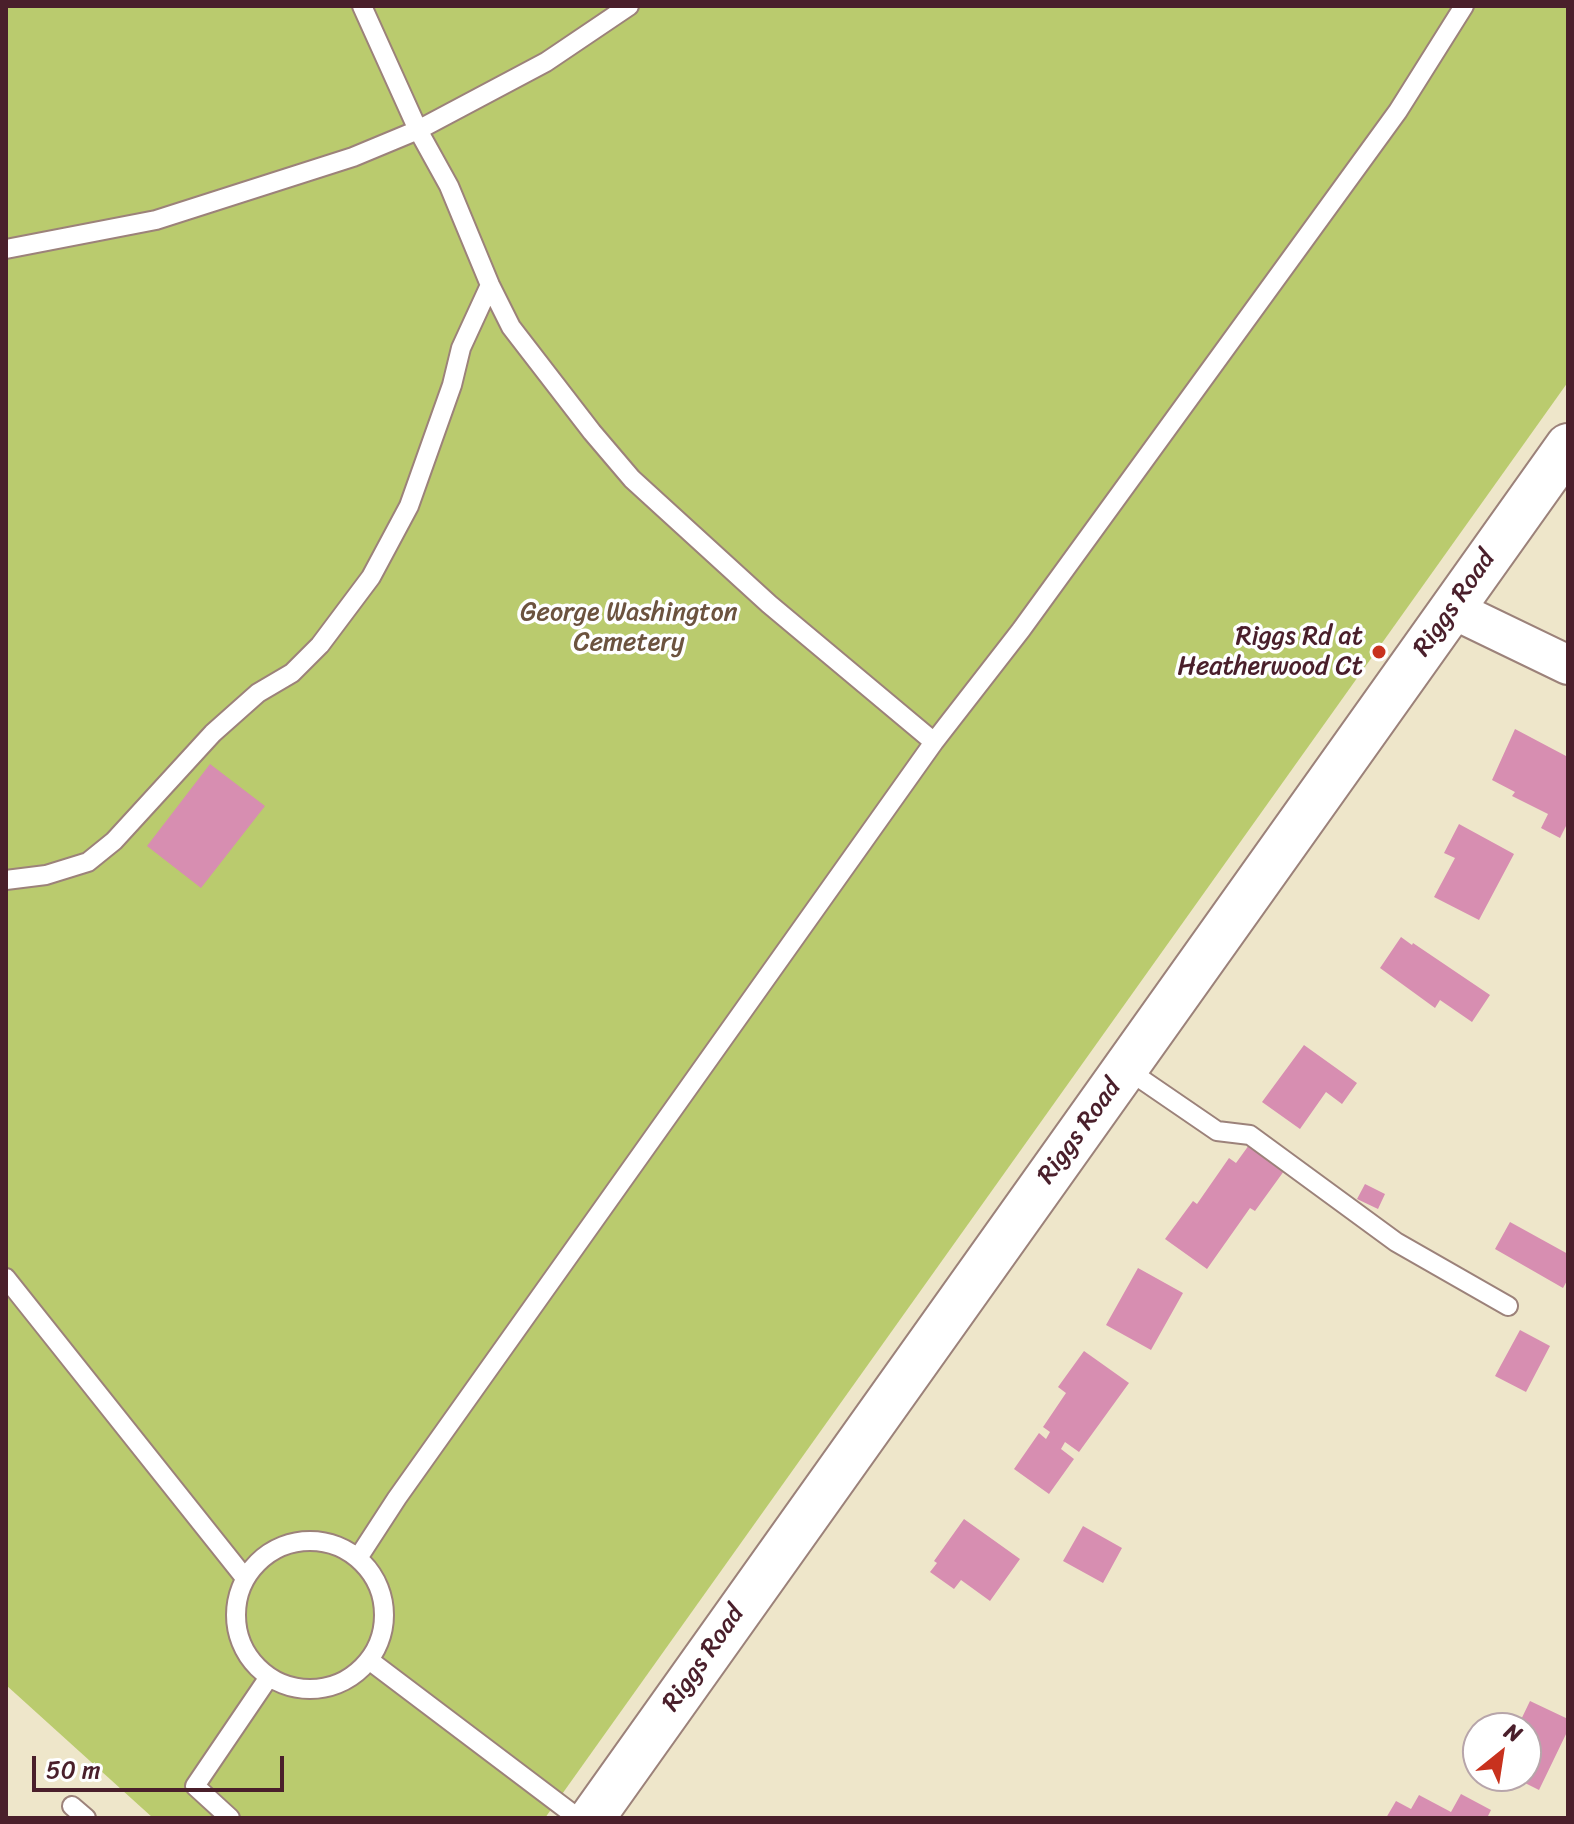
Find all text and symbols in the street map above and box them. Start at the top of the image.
street label: Riggs Road [1407,545,1503,663]
park label: George Washington Cemetery [520,597,738,658]
place label: Riggs Rd at Heatherwood Ct [1178,621,1363,682]
marker: Riggs Rd at Heatherwood Ct [1370,643,1388,661]
street label: Riggs Road [1031,1073,1129,1191]
street label: Riggs Road [656,1600,752,1718]
north arrow [1462,1712,1542,1792]
text: N [1497,1712,1530,1753]
scale bar [36,1740,288,1790]
text: 50 m [46,1749,101,1791]

